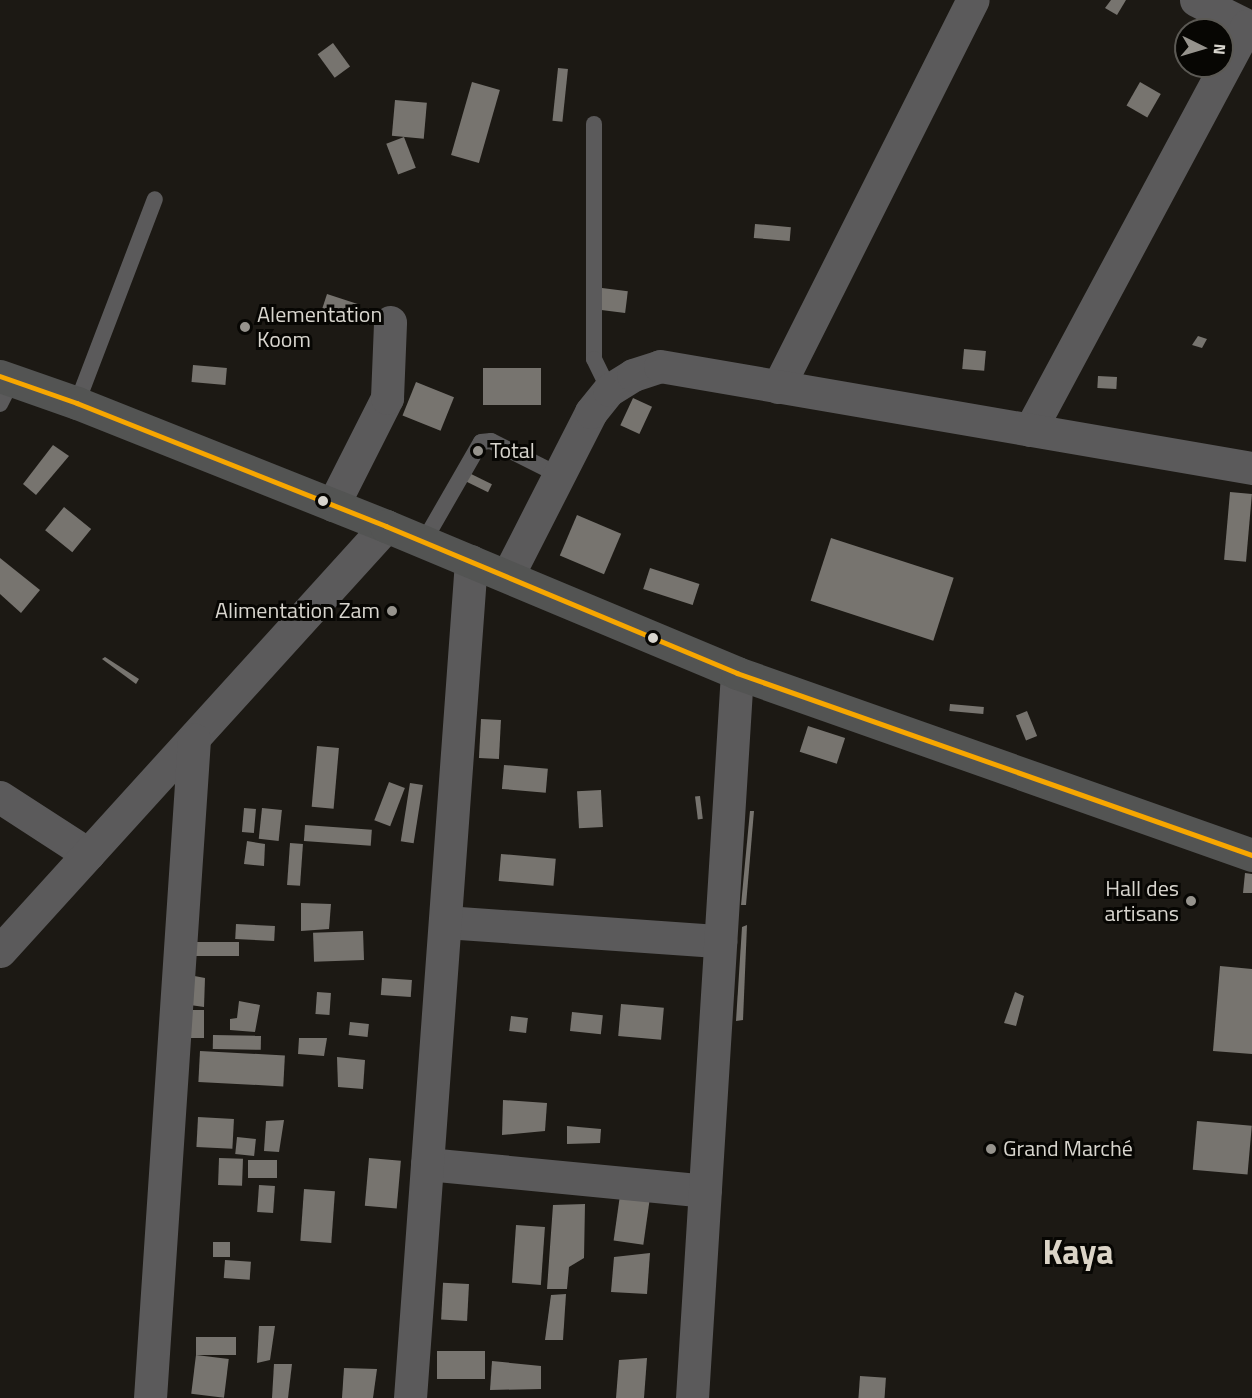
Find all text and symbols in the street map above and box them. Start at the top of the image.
north arrow [1174,18,1234,78]
text: N [1208,43,1232,56]
place label: Alementation Koom [257,301,382,352]
marker: Alementation Koom [238,320,252,334]
place label: Total [490,438,535,464]
marker: Total [471,444,485,458]
unlabelled marker [317,495,329,507]
place label: Alimentation Zam [215,598,380,624]
marker: Alimentation Zam [385,604,399,618]
unlabelled marker [647,632,659,644]
place label: Hall des artisans [1105,875,1179,926]
marker: Hall des artisans [1184,894,1198,908]
place label: Grand Marché [1003,1136,1133,1162]
marker: Grand Marché [984,1142,998,1156]
district label: Kaya [1042,1232,1114,1272]

